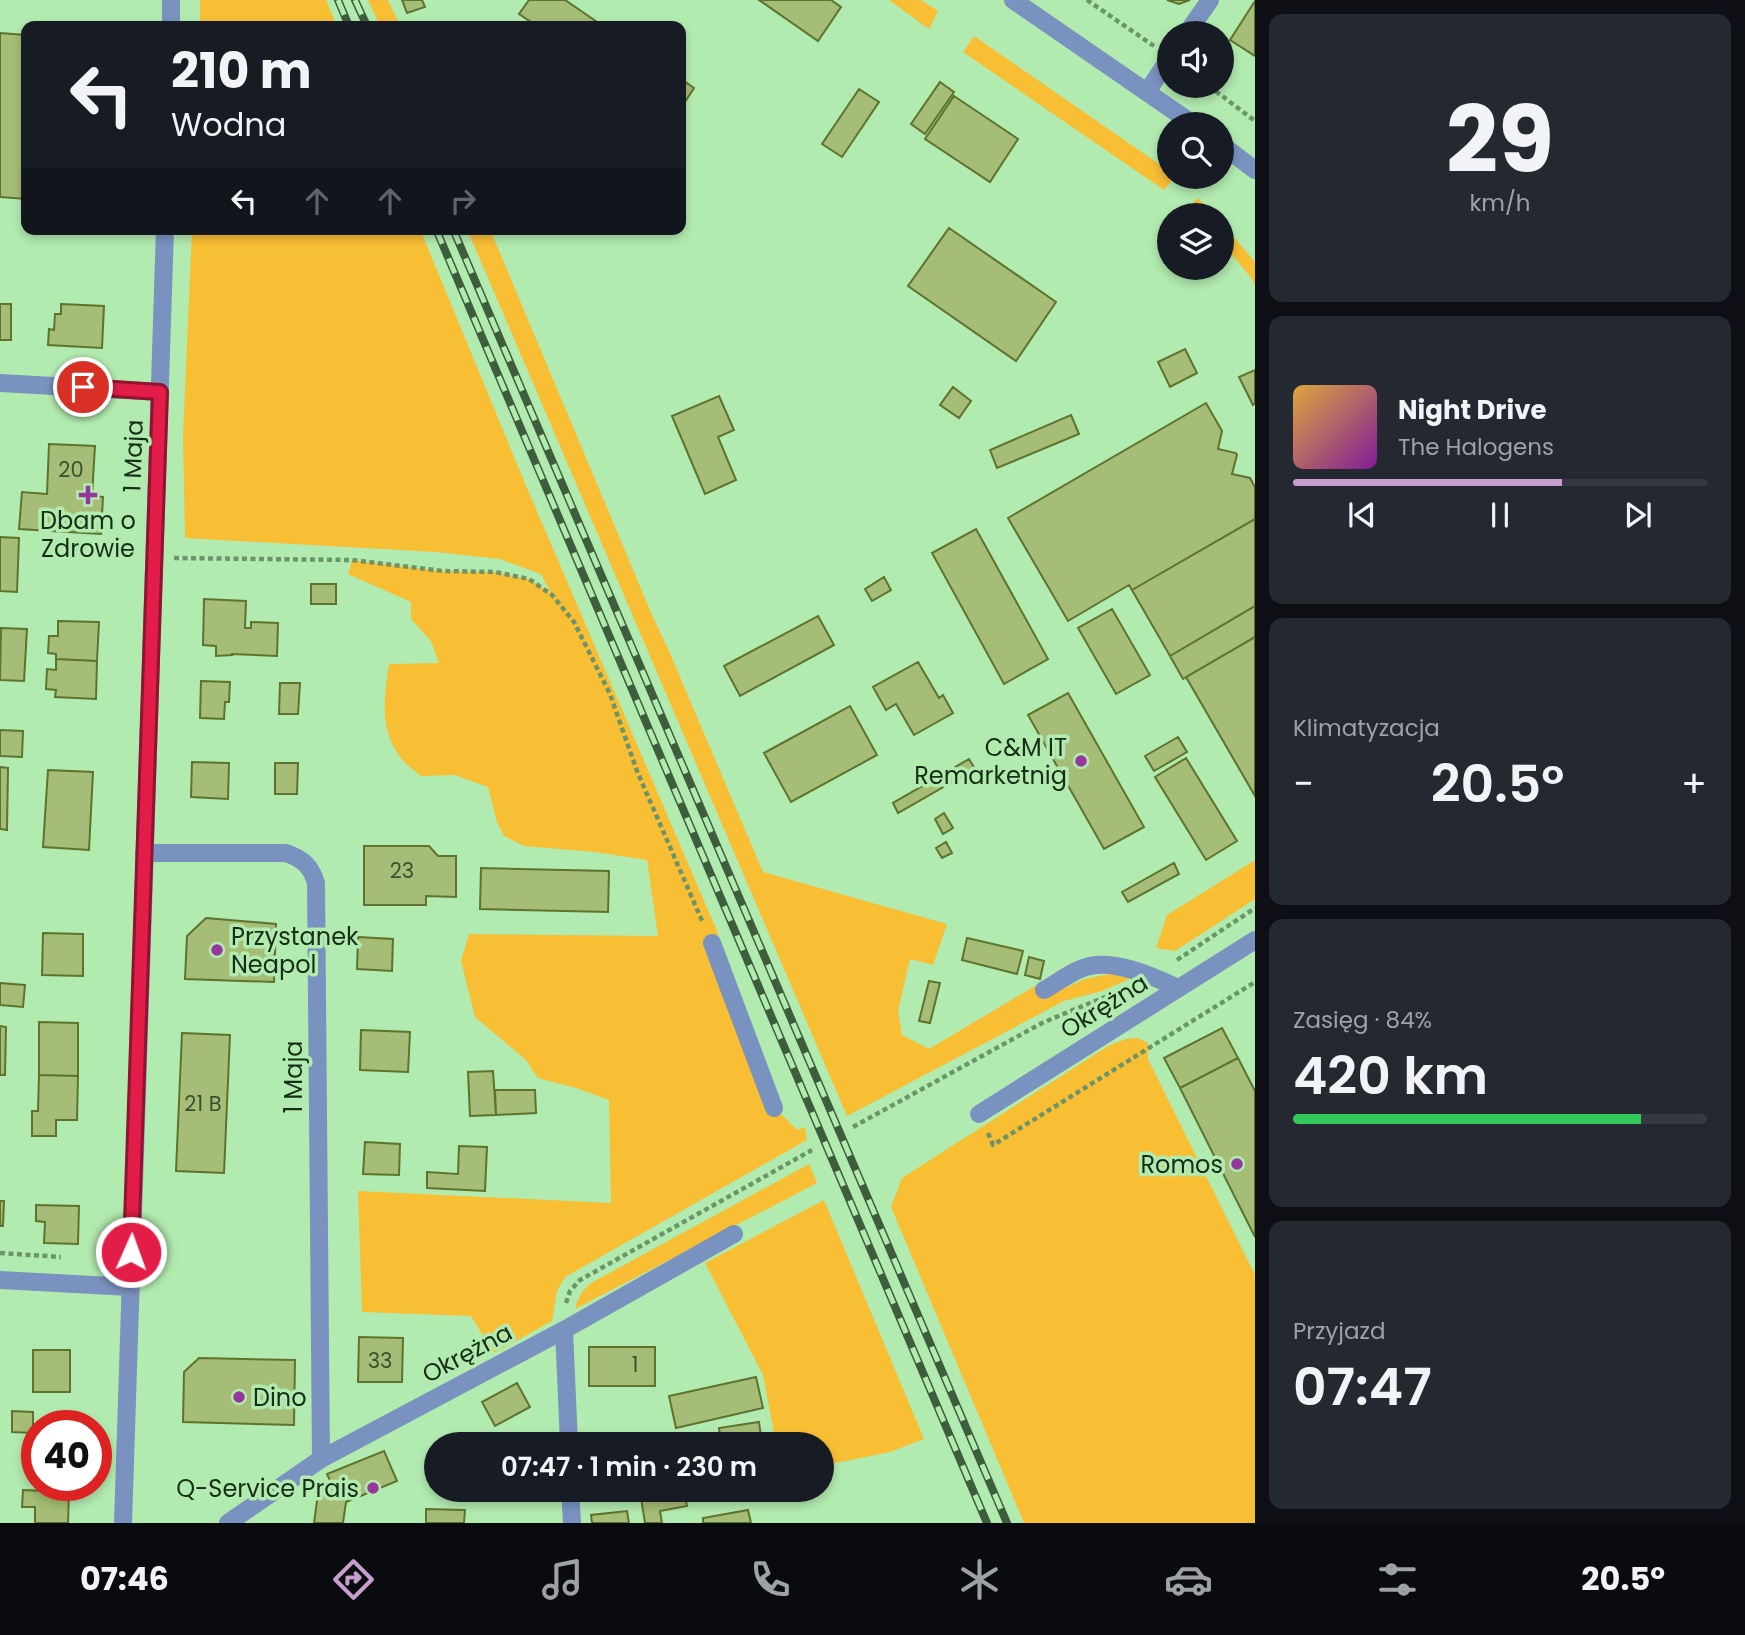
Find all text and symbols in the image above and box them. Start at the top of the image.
map controls [1157,21,1234,280]
button: sound [1157,21,1234,98]
text: 210 m [171,37,312,105]
icon: left [56,49,147,140]
text: 29 [1446,76,1554,204]
text: Wodna [171,102,286,147]
button: search [1157,112,1234,189]
icon: left [225,182,263,220]
icon: ahead [298,182,336,220]
icon: ahead [371,182,409,220]
icon: right [444,182,482,220]
text: km/h [1469,187,1531,219]
button: layers [1157,203,1234,280]
pin [53,357,113,417]
icon: arrive [64,368,102,406]
text: Night Drive [1398,392,1546,428]
street label: 1 Maja [115,419,151,493]
text: The Halogens [1398,431,1554,463]
house number: 20 [58,455,84,484]
marker: Dbam o Zdrowie [80,487,96,503]
icon: previous [1343,496,1381,534]
icon: pause [1481,496,1519,534]
icon: next [1619,496,1657,534]
place label: Dbam o Zdrowie [40,504,136,565]
text: Klimatyzacja [1293,712,1440,744]
place label: C&M IT Remarketnig [914,731,1067,792]
text: 20.5° [1431,747,1564,820]
marker: C&M IT Remarketnig [1073,753,1089,769]
text: − [1293,757,1314,810]
text: + [1681,757,1707,810]
house number: 23 [390,856,414,885]
place label: Przystanek Neapol [231,920,359,981]
marker: Przystanek Neapol [209,942,225,958]
street label: Okrężna [1054,966,1154,1046]
text: Zasięg · 84% [1293,1004,1432,1036]
text: 420 km [1293,1039,1488,1112]
street label: 1 Maja [277,1040,310,1114]
house number: 21 B [184,1089,222,1118]
place label: Romos [1140,1148,1223,1181]
marker: Romos [1229,1156,1245,1172]
position arrow [94,1215,168,1289]
text: Przyjazd [1293,1315,1386,1347]
street label: Okrężna [416,1316,518,1390]
house number: 33 [368,1346,392,1375]
house number: 1 [632,1350,638,1379]
text: 07:47 [1293,1350,1432,1423]
place label: Dino [253,1381,307,1414]
marker: Dino [231,1389,247,1405]
speed limit sign: 40 [21,1410,112,1501]
text: 07:47 · 1 min · 230 m [501,1449,757,1485]
place label: Q-Service Prais [176,1472,359,1505]
marker: Q-Service Prais [365,1480,381,1496]
icon: directions [329,1555,378,1604]
icon: music [538,1555,587,1604]
icon: phone [746,1555,795,1604]
icon: climate [955,1555,1004,1604]
icon: car [1164,1555,1213,1604]
icon: filters [1373,1555,1422,1604]
text: 07:46 [80,1556,169,1601]
text: 20.5° [1581,1556,1665,1601]

